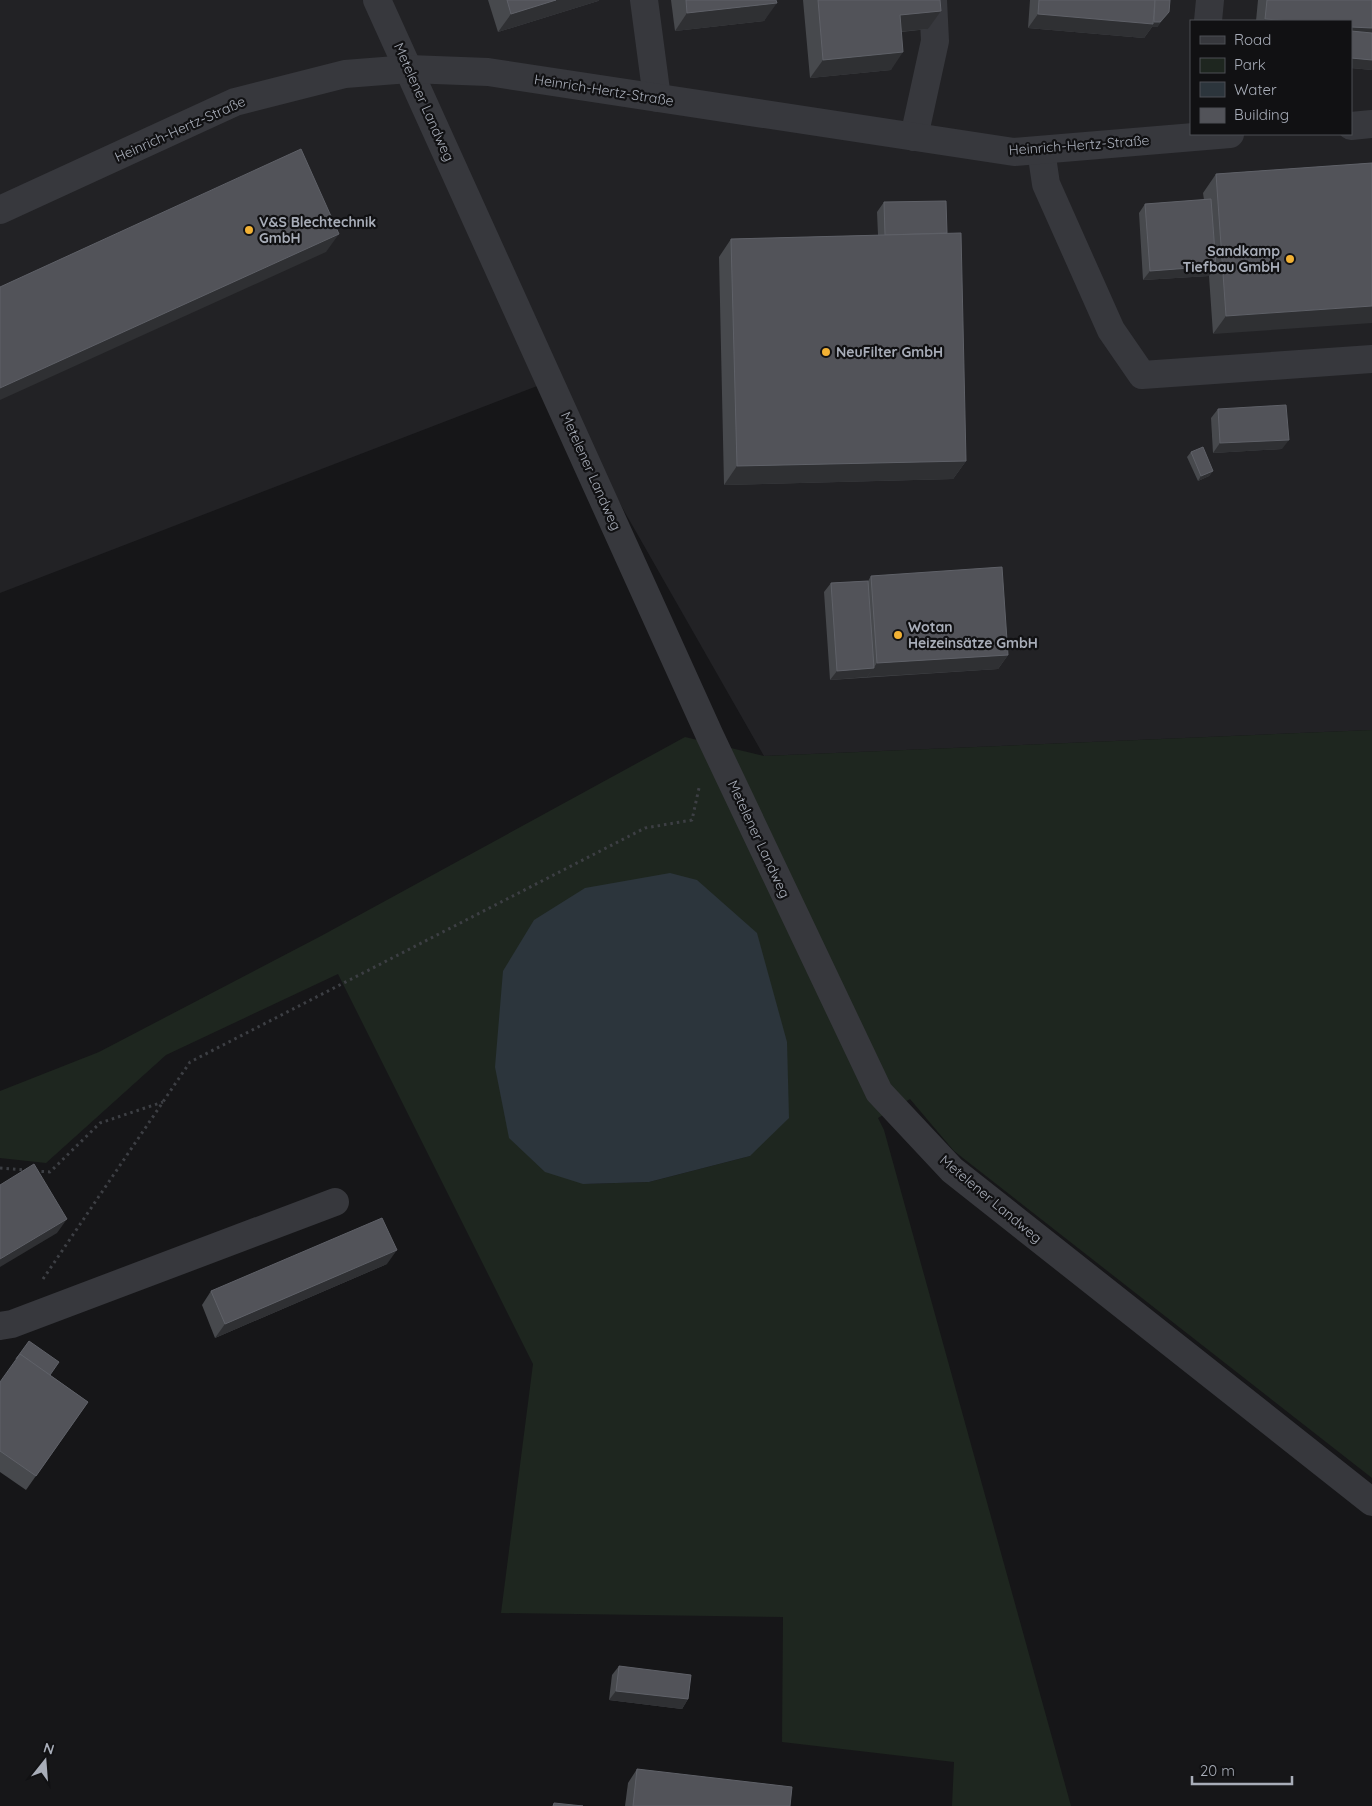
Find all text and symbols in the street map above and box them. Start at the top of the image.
legend [1190,20,1352,135]
text: Road [1234,30,1271,49]
street label: Metelener Landweg [390,40,458,164]
text: Park [1234,55,1266,74]
street label: Heinrich-Hertz-Straße [533,70,675,110]
text: Water [1234,80,1277,99]
street label: Heinrich-Hertz-Straße [112,92,248,166]
text: Building [1234,105,1289,124]
street label: Heinrich-Hertz-Straße [1008,131,1150,159]
place label: V&S Blechtechnik GmbH [259,213,376,247]
marker: V&S Blechtechnik GmbH [243,224,255,236]
place label: Sandkamp Tiefbau GmbH [1182,242,1280,276]
marker: Sandkamp Tiefbau GmbH [1284,253,1296,265]
place label: NeuFilter GmbH [836,343,943,361]
marker: NeuFilter GmbH [820,346,832,358]
street label: Metelener Landweg [557,409,625,533]
place label: Wotan Heizeinsätze GmbH [908,618,1038,652]
marker: Wotan Heizeinsätze GmbH [892,629,904,641]
street label: Metelener Landweg [724,777,794,901]
street label: Metelener Landweg [936,1151,1046,1247]
north arrow [20,1736,70,1786]
text: N [41,1738,56,1759]
scale bar [1192,1754,1292,1786]
text: 20 m [1200,1761,1235,1780]

